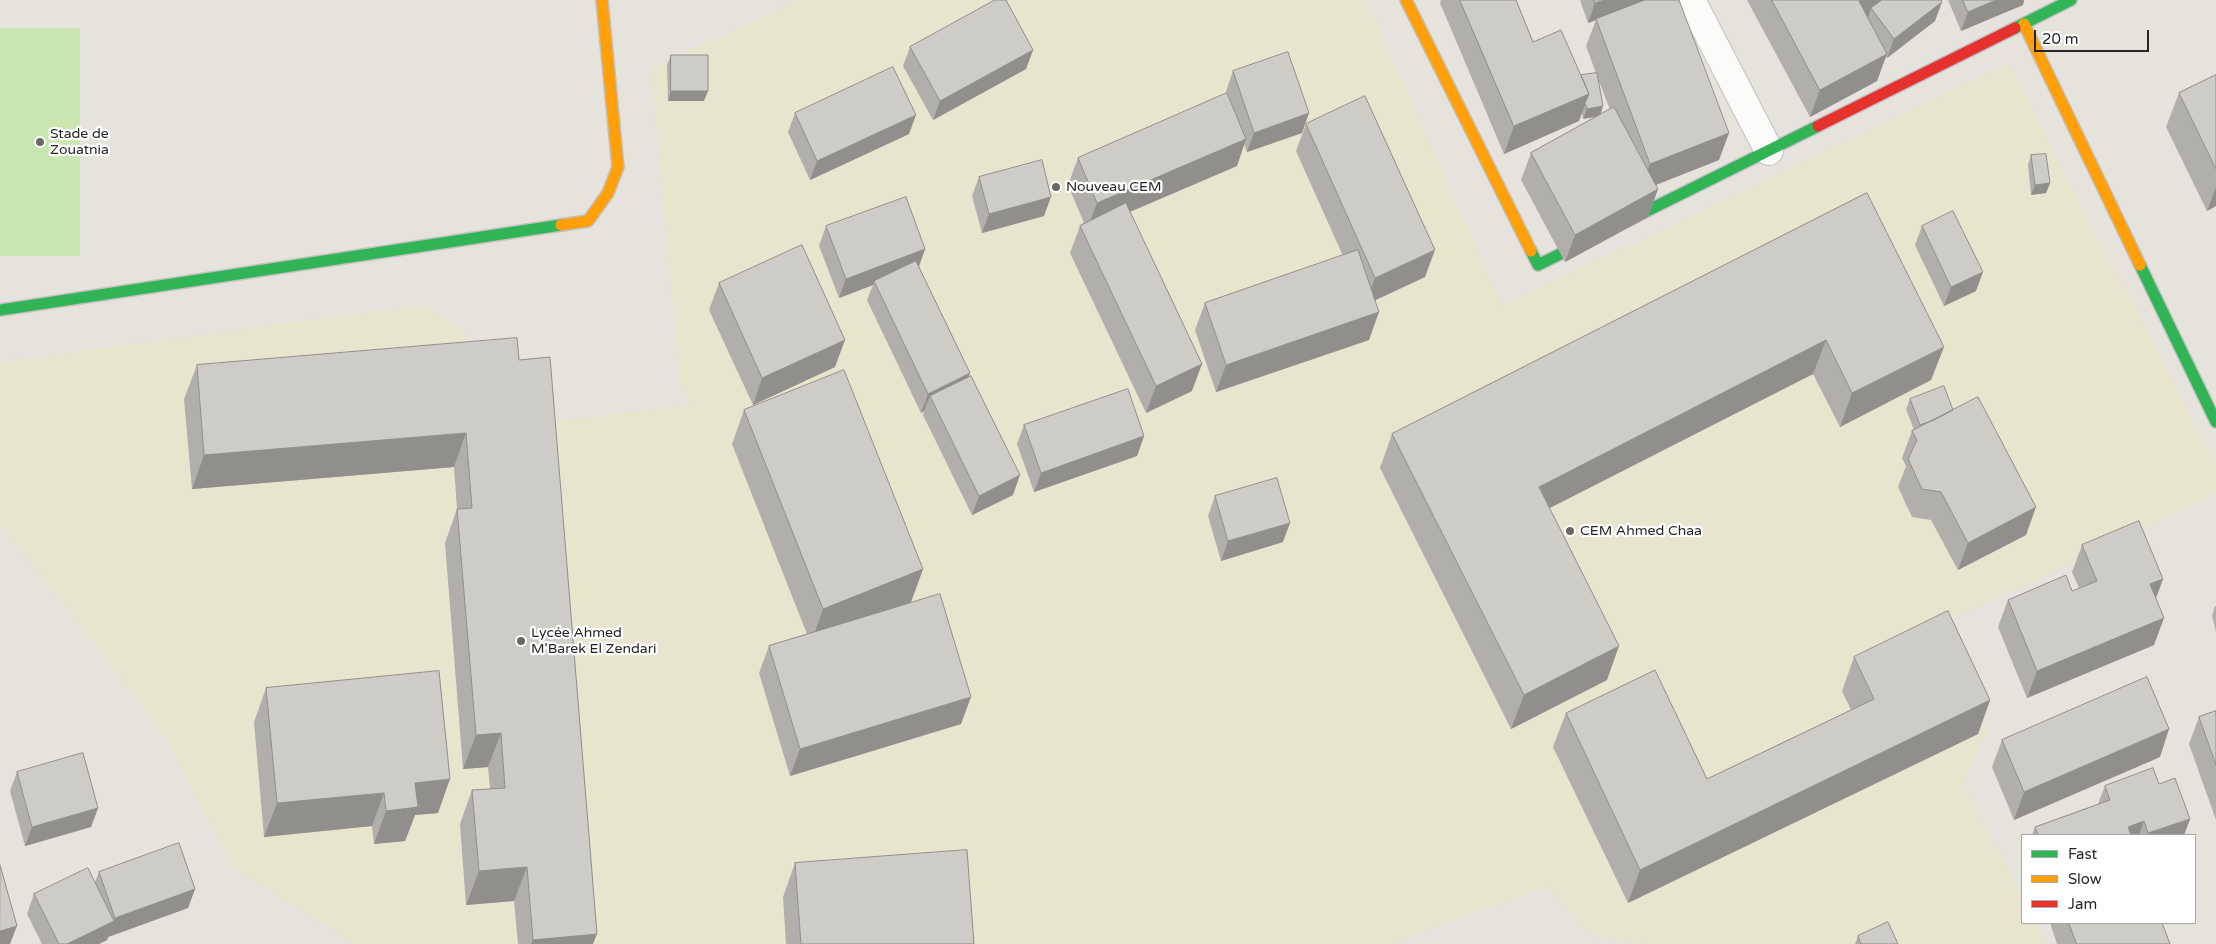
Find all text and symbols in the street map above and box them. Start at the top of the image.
scale bar [2036,20,2151,52]
text: 20 m [2042,30,2079,48]
place label: Stade de Zouatnia [50,126,109,158]
marker: Stade de Zouatnia [34,136,46,148]
place label: Nouveau CEM [1066,179,1161,195]
marker: Nouveau CEM [1050,181,1062,193]
place label: CEM Ahmed Chaa [1580,523,1702,539]
marker: CEM Ahmed Chaa [1564,525,1576,537]
place label: Lycée Ahmed M'Barek El Zendari [531,625,657,658]
marker: Lycée Ahmed M'Barek El Zendari [515,635,527,647]
legend [2021,834,2196,924]
text: Fast [2068,845,2097,863]
text: Slow [2068,870,2102,888]
text: Jam [2068,895,2097,913]

